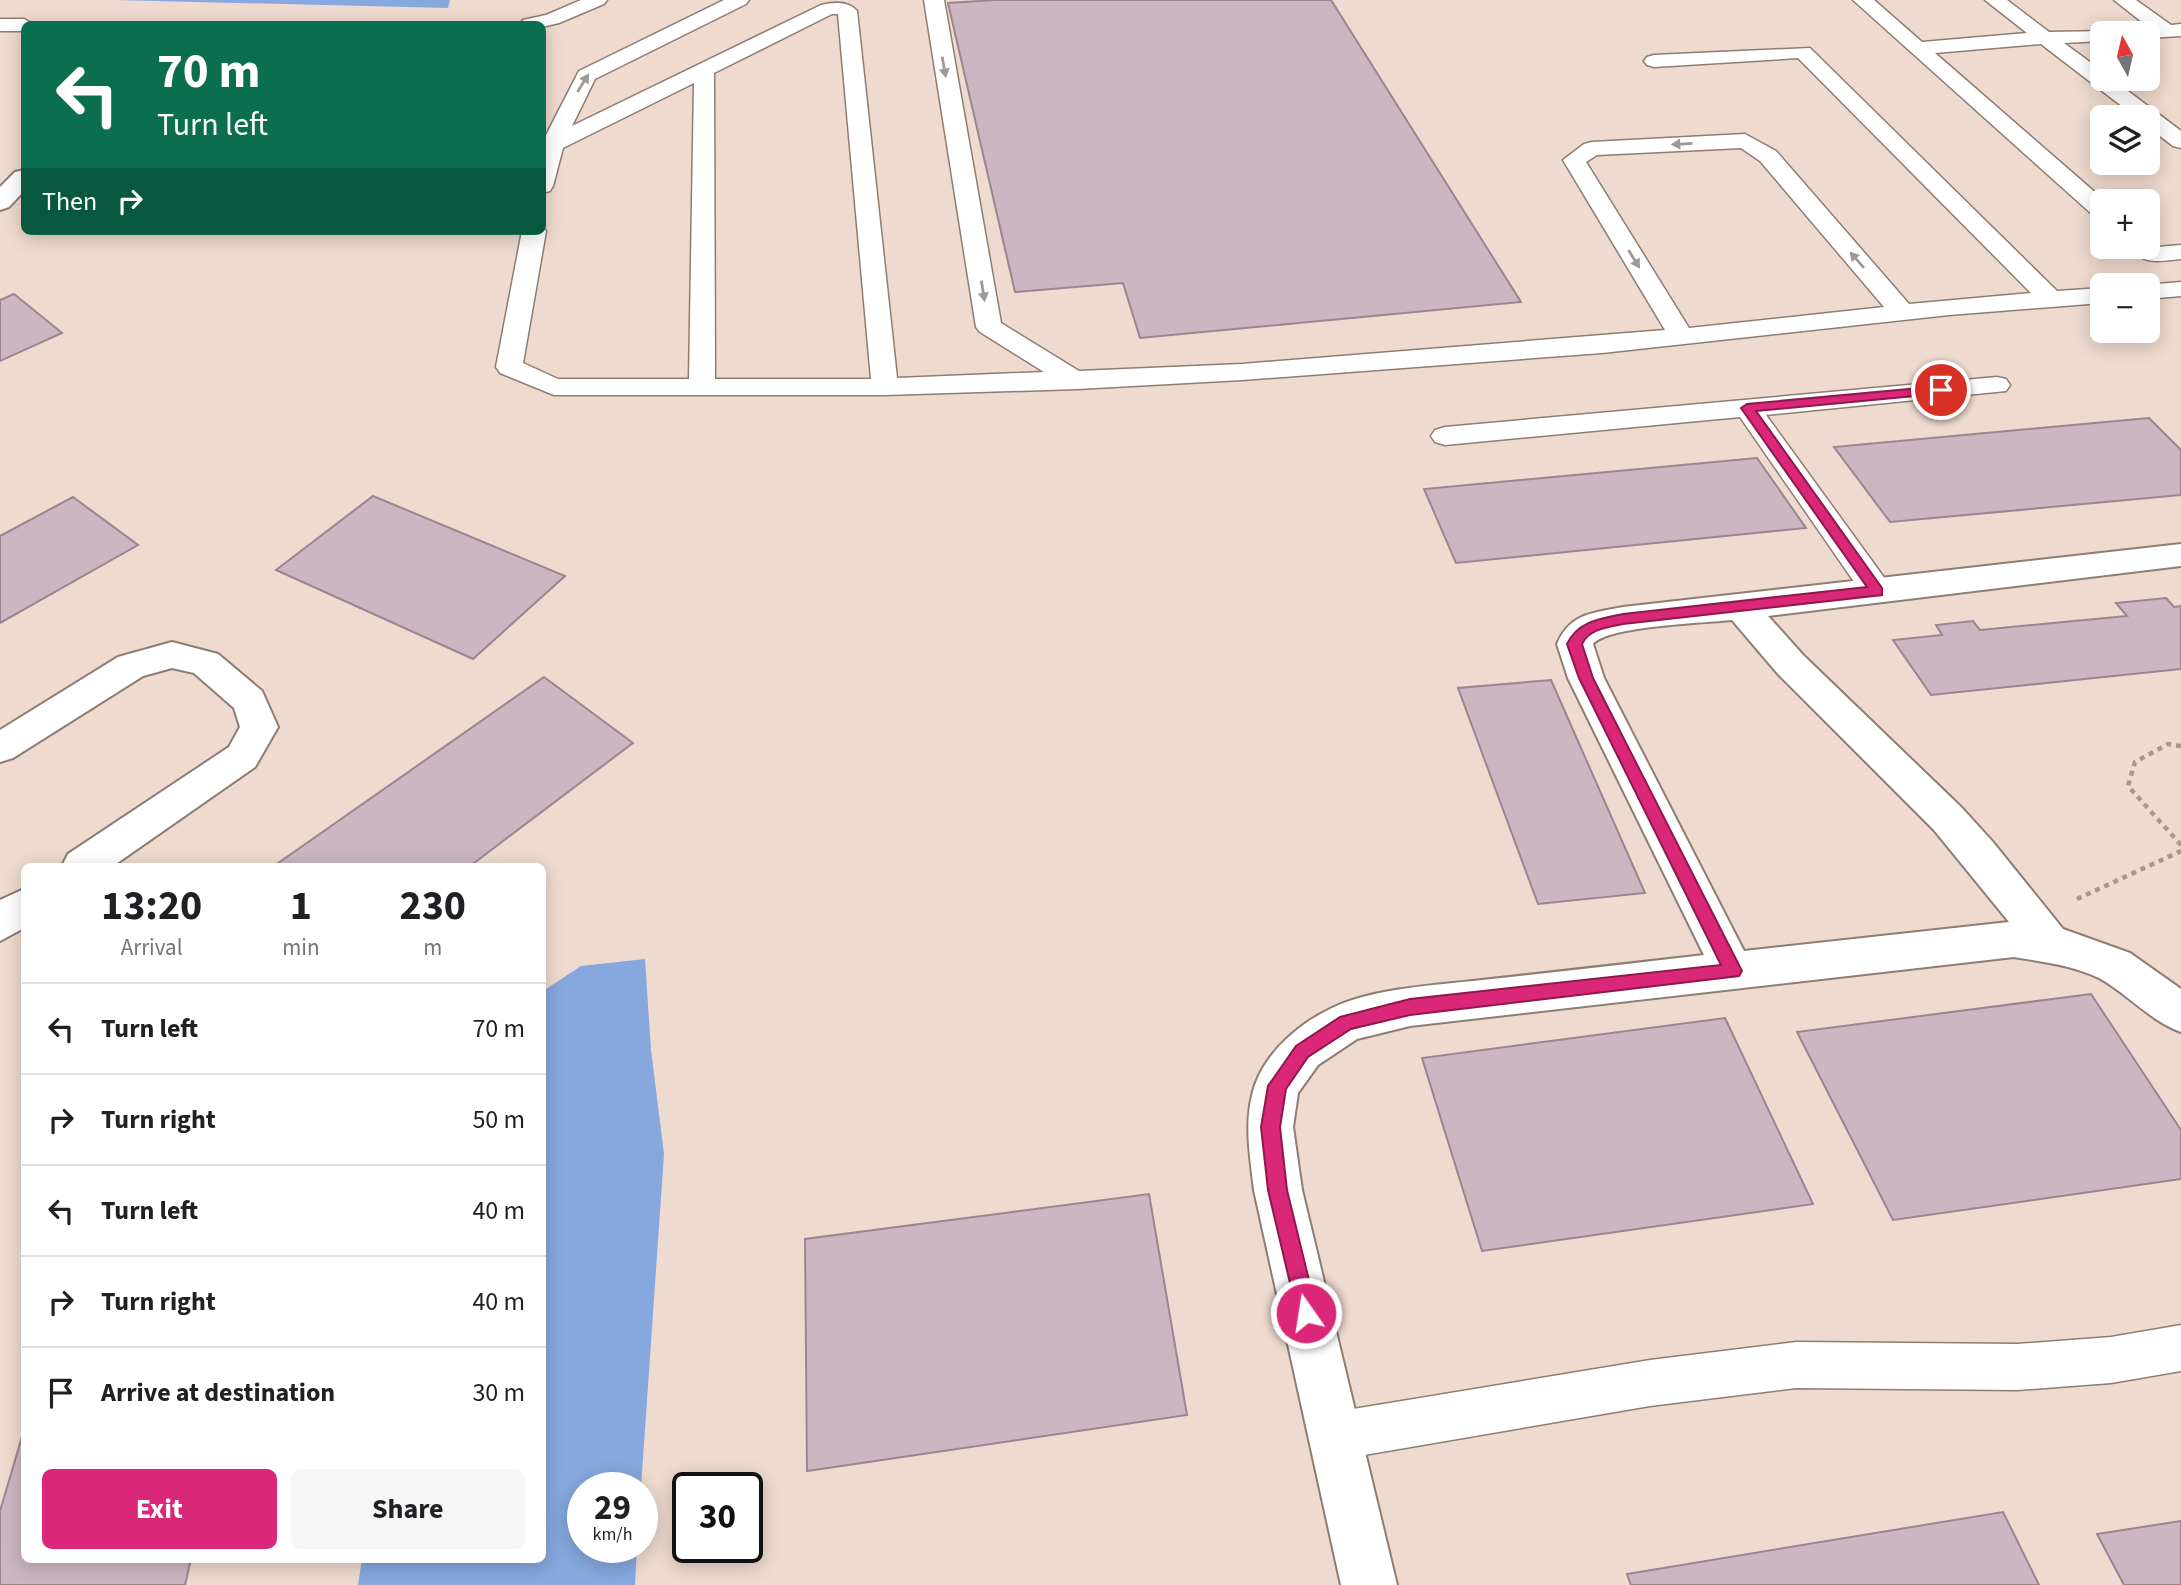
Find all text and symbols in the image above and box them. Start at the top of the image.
north arrow [2090,21,2160,91]
map controls [2090,21,2160,343]
text: 70 m [157,37,261,107]
icon: left [42,49,133,140]
one-way arrow [939,56,950,78]
one-way arrow [577,73,590,93]
text: Turn left [157,102,268,148]
button: layers [2090,105,2160,175]
one-way arrow [1671,139,1693,150]
icon: right [111,182,149,220]
text: Then [42,183,97,220]
button: + [2090,189,2160,259]
one-way arrow [1628,249,1641,268]
one-way arrow [1849,251,1865,269]
button: − [2090,273,2160,343]
one-way arrow [978,280,989,302]
pin [1911,360,1971,420]
icon: arrive [1922,371,1960,409]
text: 13:20 [101,876,202,936]
text: 1 [290,876,312,936]
text: 230 [399,876,466,936]
text: Arrival [121,931,183,964]
text: min [282,931,320,964]
text: m [423,931,442,964]
icon: left [42,1010,80,1048]
text: Turn left [101,1010,198,1047]
text: 70 m [472,1010,525,1047]
icon: right [42,1101,80,1139]
text: Turn right [101,1101,216,1138]
text: 50 m [472,1101,525,1138]
icon: left [42,1192,80,1230]
text: Turn left [101,1192,198,1229]
text: 40 m [472,1192,525,1229]
position arrow [1269,1276,1343,1350]
icon: right [42,1283,80,1321]
text: Turn right [101,1283,216,1320]
text: 40 m [472,1283,525,1320]
icon: arrive [42,1374,80,1412]
text: Arrive at destination [101,1374,335,1411]
text: 30 m [472,1374,525,1411]
button: Exit [42,1469,277,1549]
button: Share [291,1469,525,1549]
speed limit sign: 30 [672,1472,763,1563]
text: 29 [594,1483,631,1533]
text: km/h [593,1522,632,1547]

